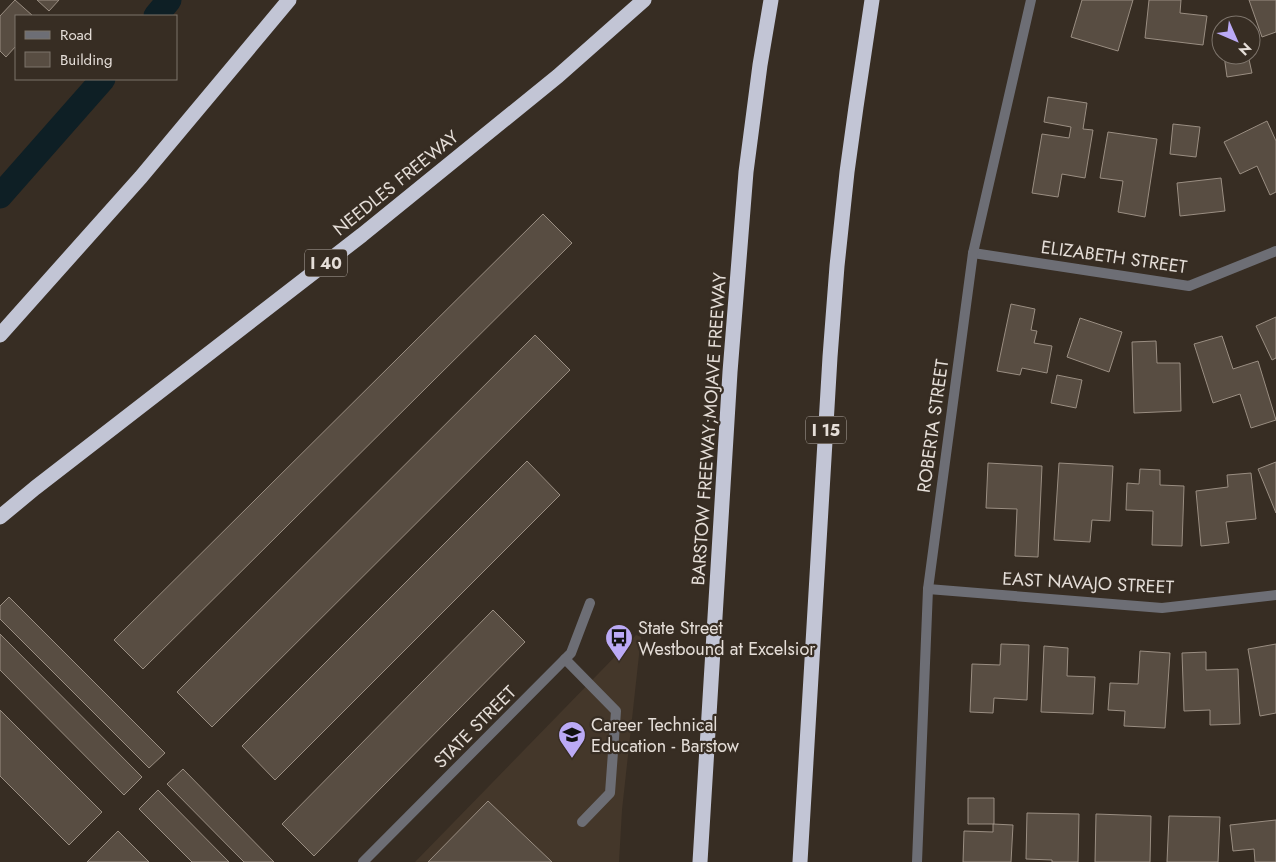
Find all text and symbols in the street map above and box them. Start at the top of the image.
legend [15,15,178,80]
north arrow [1211,15,1261,65]
text: Road [60,24,92,46]
text: N [1234,38,1256,60]
text: Building [60,49,112,71]
street label: NEEDLES FREEWAY [328,124,465,242]
street label: ELIZABETH STREET [1039,234,1189,280]
road number: I 40 [305,250,347,276]
street label: BARSTOW FREEWAY;MOJAVE FREEWAY [685,271,733,586]
street label: ROBERTA STREET [911,357,955,494]
road number: I 15 [806,416,846,444]
street label: EAST NAVAJO STREET [1002,566,1175,601]
place label: State Street Westbound at Excelsior [638,615,816,662]
bus stop icon: State Street Westbound at Excelsior [604,623,634,662]
street label: STATE STREET [428,679,523,774]
place label: Career Technical Education - Barstow [591,712,740,759]
school or university icon: Career Technical Education - Barstow [557,720,587,759]

